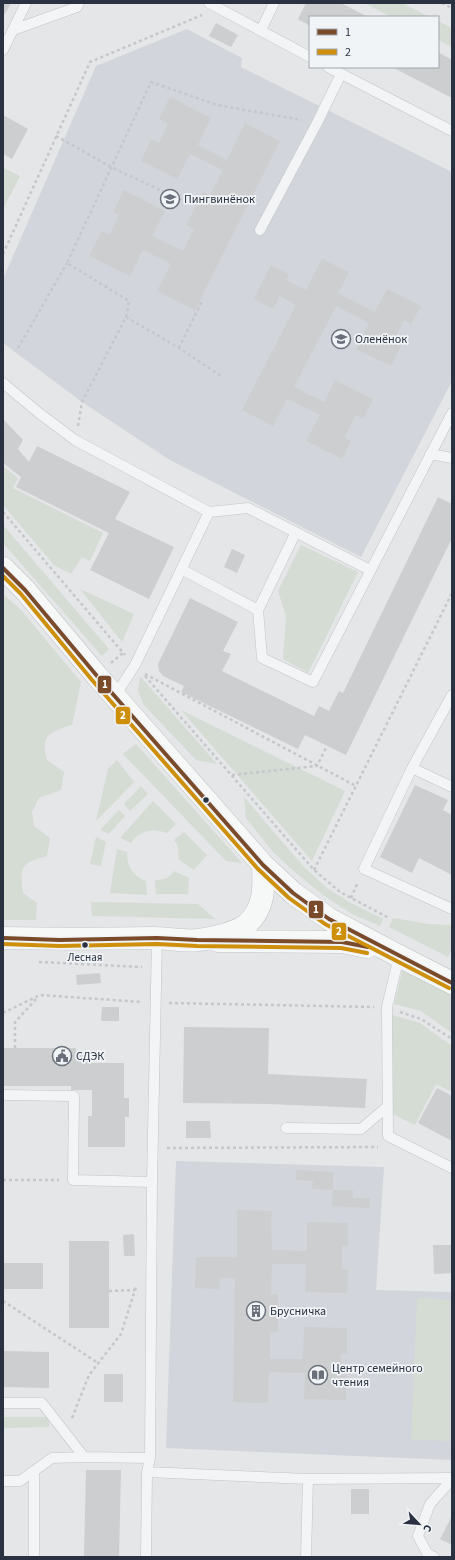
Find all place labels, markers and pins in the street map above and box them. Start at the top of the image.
school or university icon: Пингвинёнок [159,188,181,210]
place label: Пингвинёнок [184,191,255,208]
school or university icon: Оленёнок [330,328,352,350]
place label: Оленёнок [355,331,407,348]
unlabelled marker [201,795,211,805]
marker: Лесная [80,940,90,950]
place label: Лесная [68,950,102,965]
public building icon: СДЭК [51,1045,73,1067]
place label: СДЭК [76,1048,104,1065]
building icon: Брусничка [245,1300,267,1322]
place label: Брусничка [270,1303,326,1320]
place label: Центр семейного чтения [332,1360,423,1391]
library icon: Центр семейного чтения [307,1364,329,1386]

